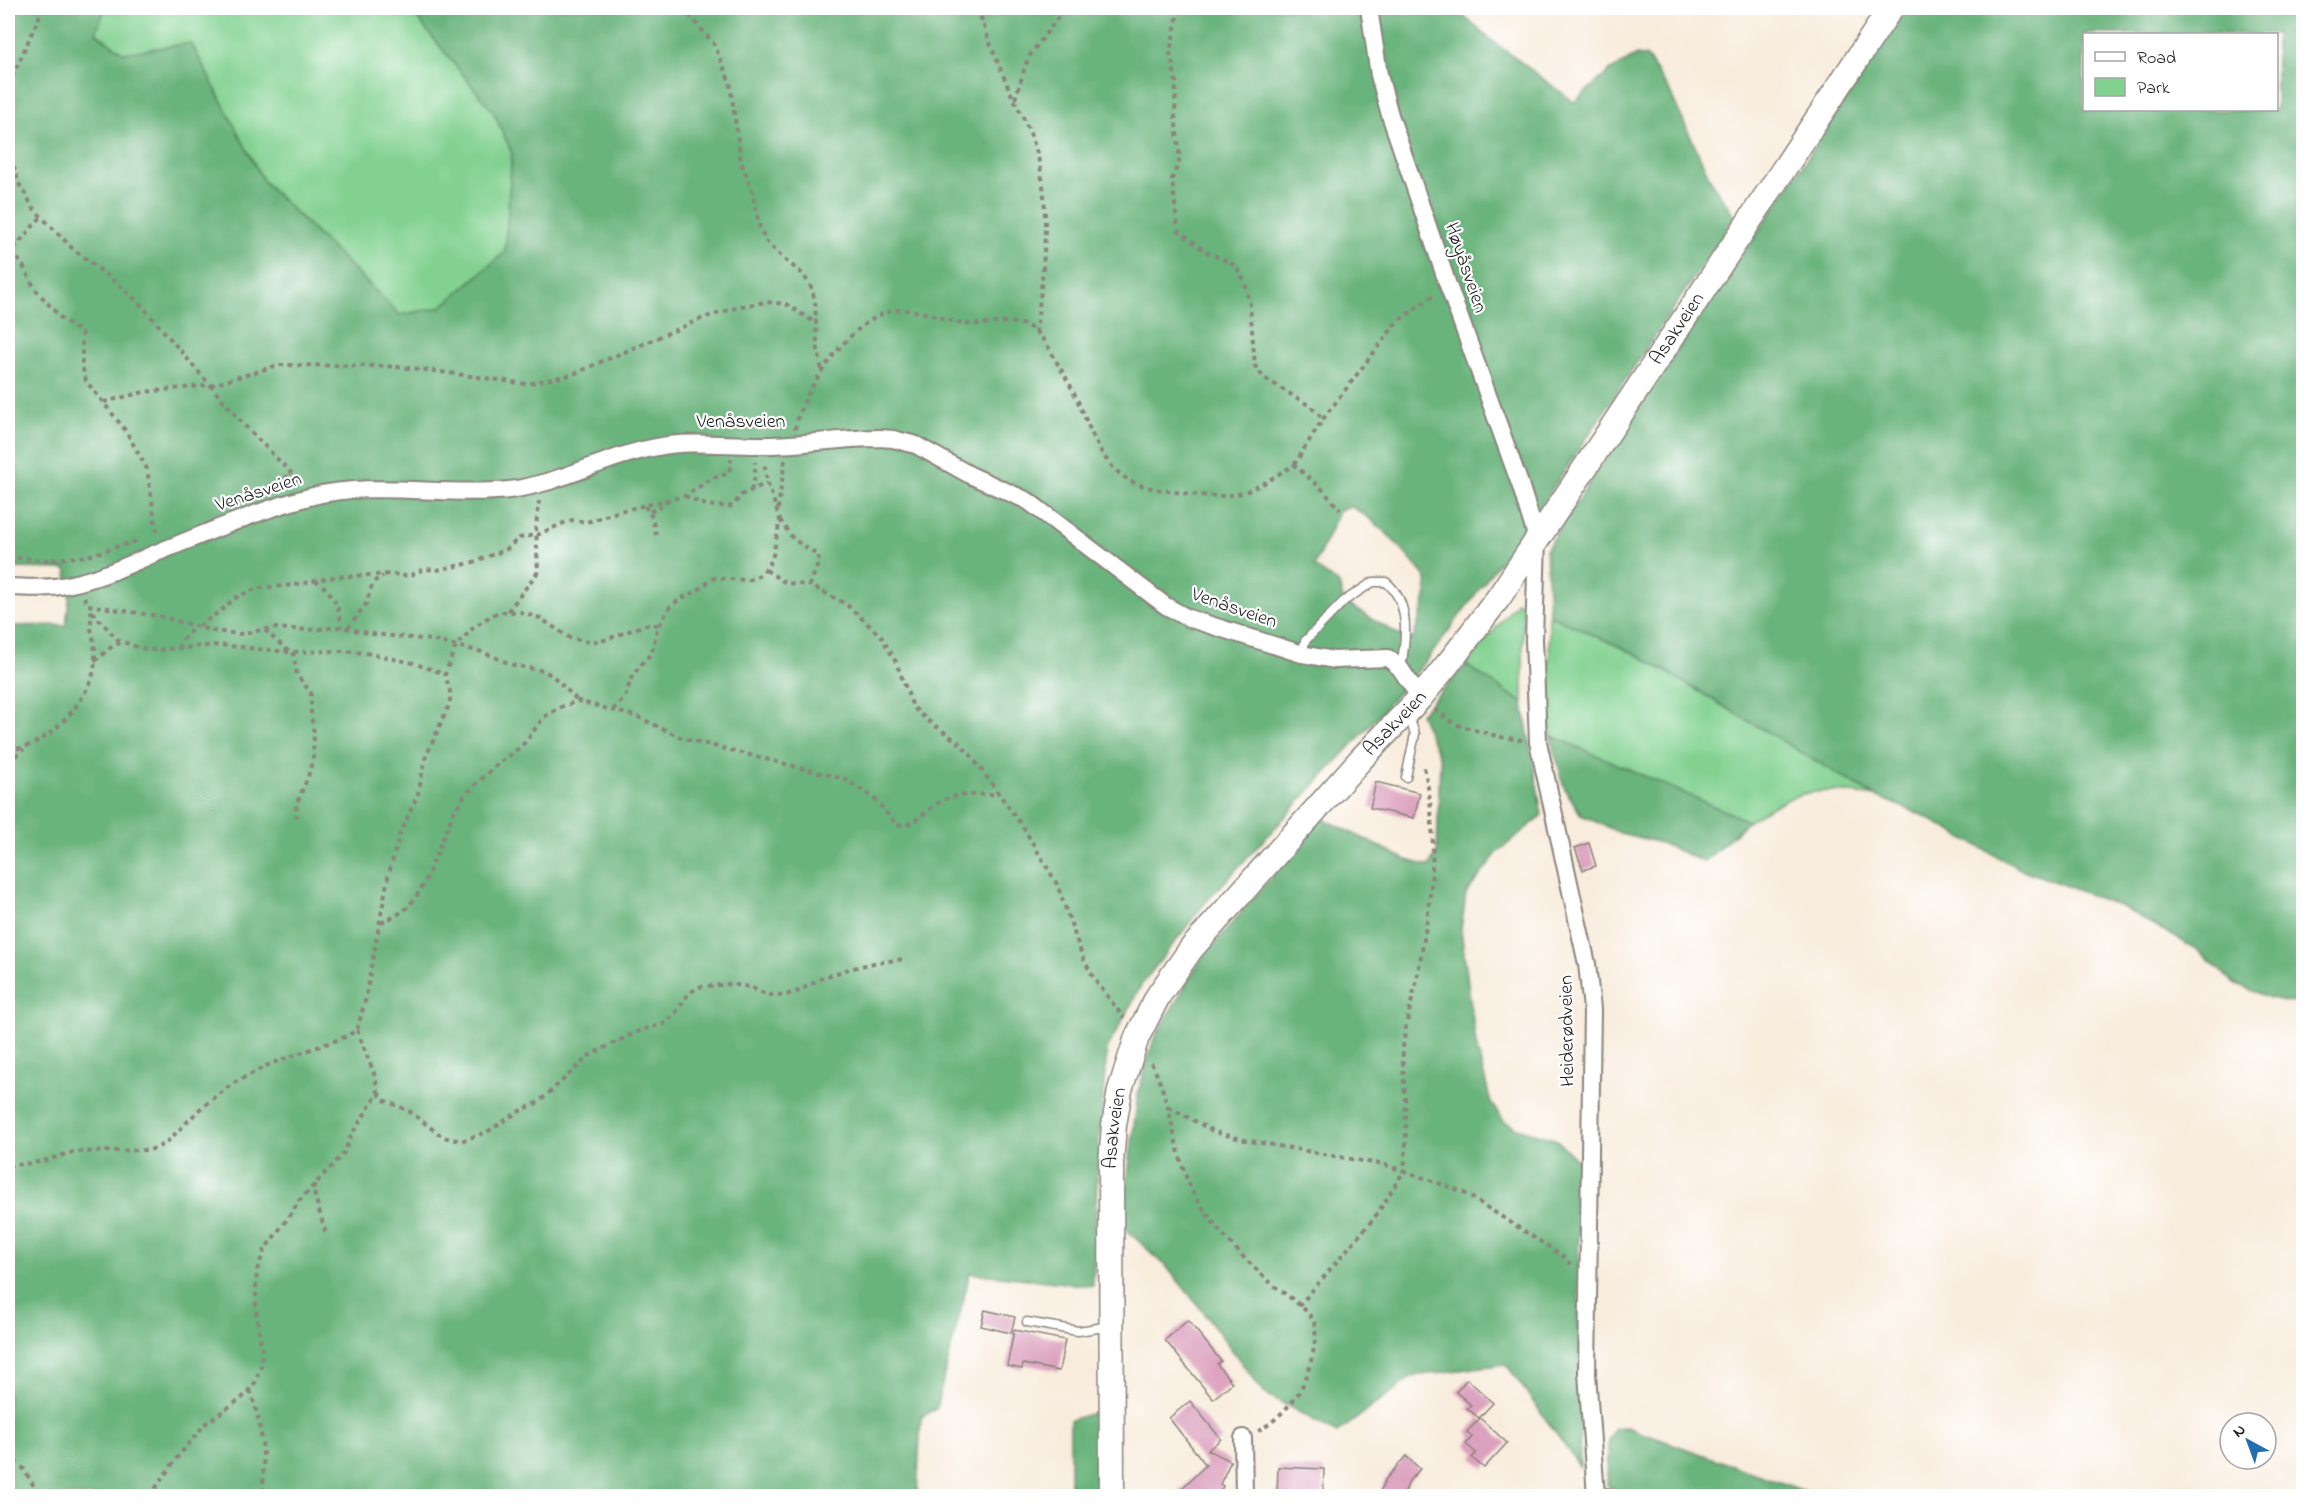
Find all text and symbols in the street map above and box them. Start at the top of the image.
legend [2083,33,2278,111]
text: Road [2137,46,2176,72]
text: Park [2137,76,2170,102]
street label: Høyåsveien [1436,219,1494,317]
street label: Asakveien [1643,287,1712,371]
street label: Venåsveien [696,408,786,437]
street label: Venåsveien [211,465,306,521]
street label: Venåsveien [1186,580,1281,637]
street label: Asakveien [1356,685,1435,763]
street label: Heiderødveien [1553,975,1583,1087]
street label: Asakveien [1096,1085,1135,1170]
north arrow [2218,1411,2278,1471]
text: N [2228,1418,2252,1444]

